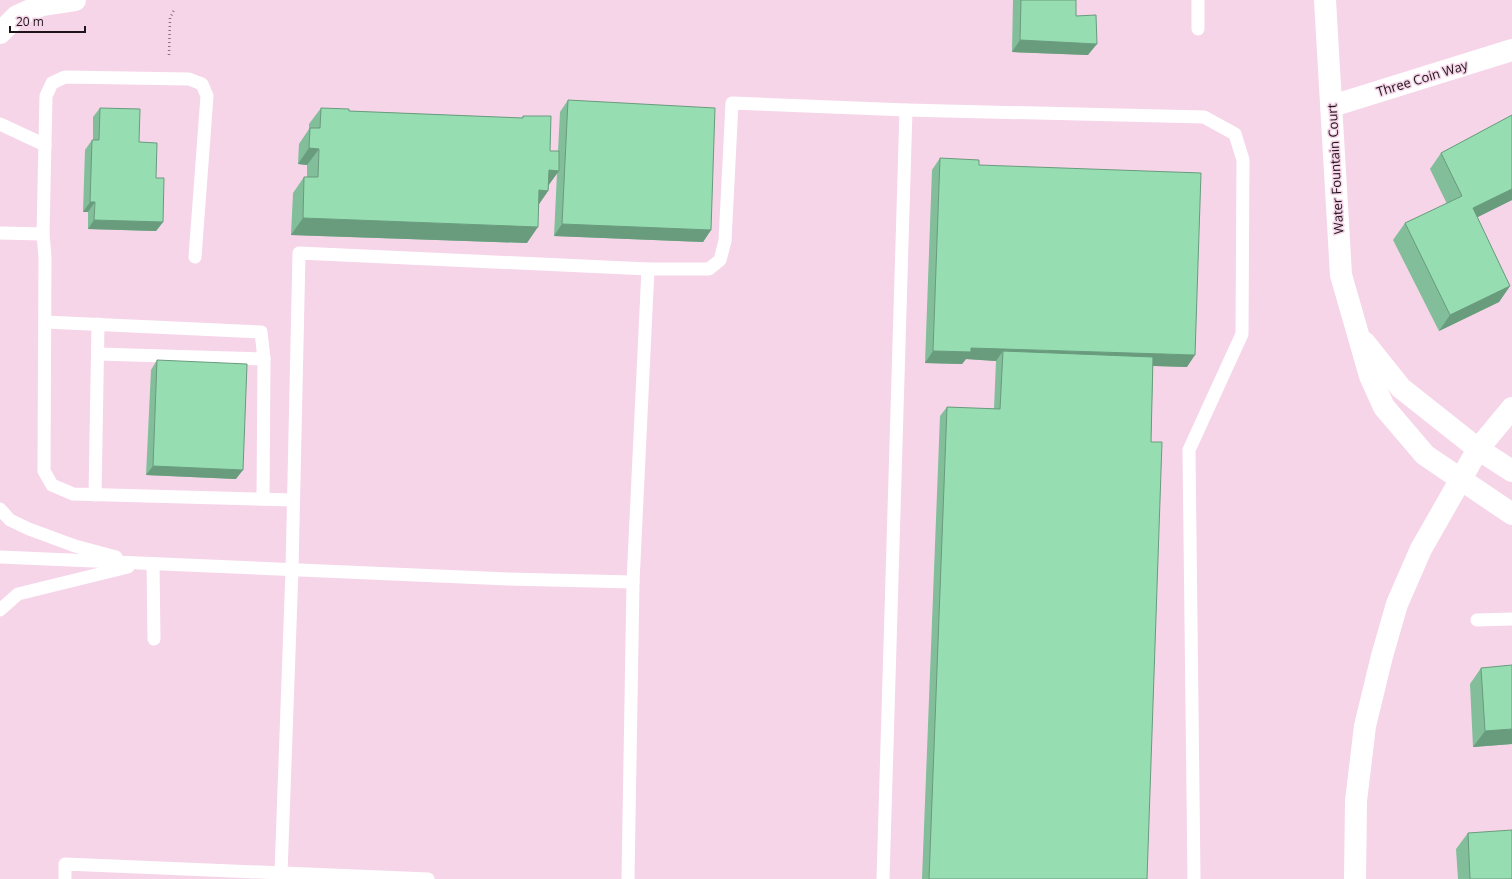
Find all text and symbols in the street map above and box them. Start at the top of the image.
scale bar [10,8,85,34]
text: 20 m [16,13,44,30]
street label: Three Coin Way [1374,55,1470,100]
street label: Water Fountain Court [1323,103,1347,235]

